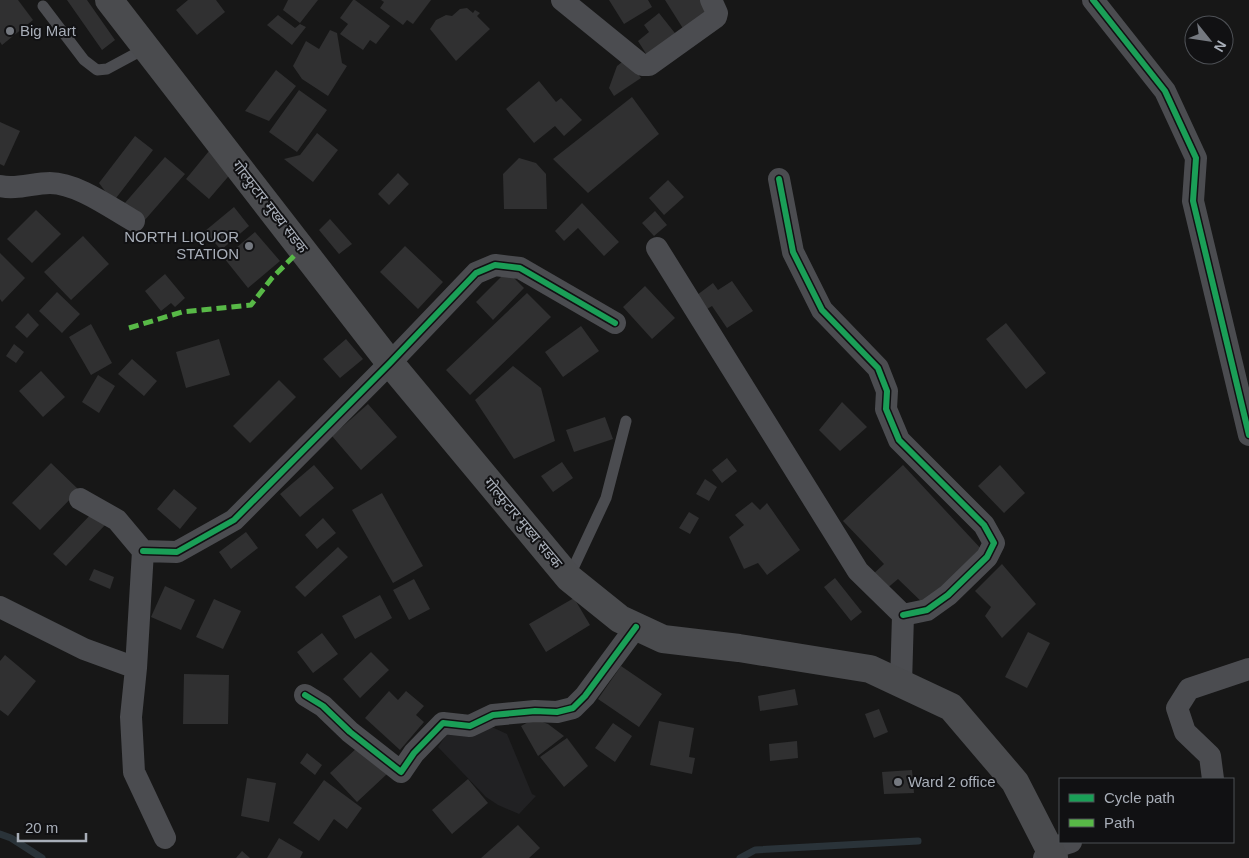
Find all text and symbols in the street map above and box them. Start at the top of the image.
north arrow [1184,15,1234,65]
place label: Big Mart [20,22,77,39]
marker: Big Mart [4,25,16,37]
text: N [1211,38,1230,55]
street label: गोल्फुटार मुख्य सडक [228,157,312,258]
place label: NORTH LIQUOR STATION [124,228,239,262]
marker: NORTH LIQUOR STATION [243,240,255,252]
street label: गोल्फुटार मुख्य सडक [479,474,566,573]
place label: Ward 2 office [908,773,996,790]
marker: Ward 2 office [892,776,904,788]
legend [1059,778,1234,843]
text: Cycle path [1104,789,1175,806]
scale bar [18,810,85,842]
text: Path [1104,814,1135,831]
text: 20 m [25,819,58,836]

